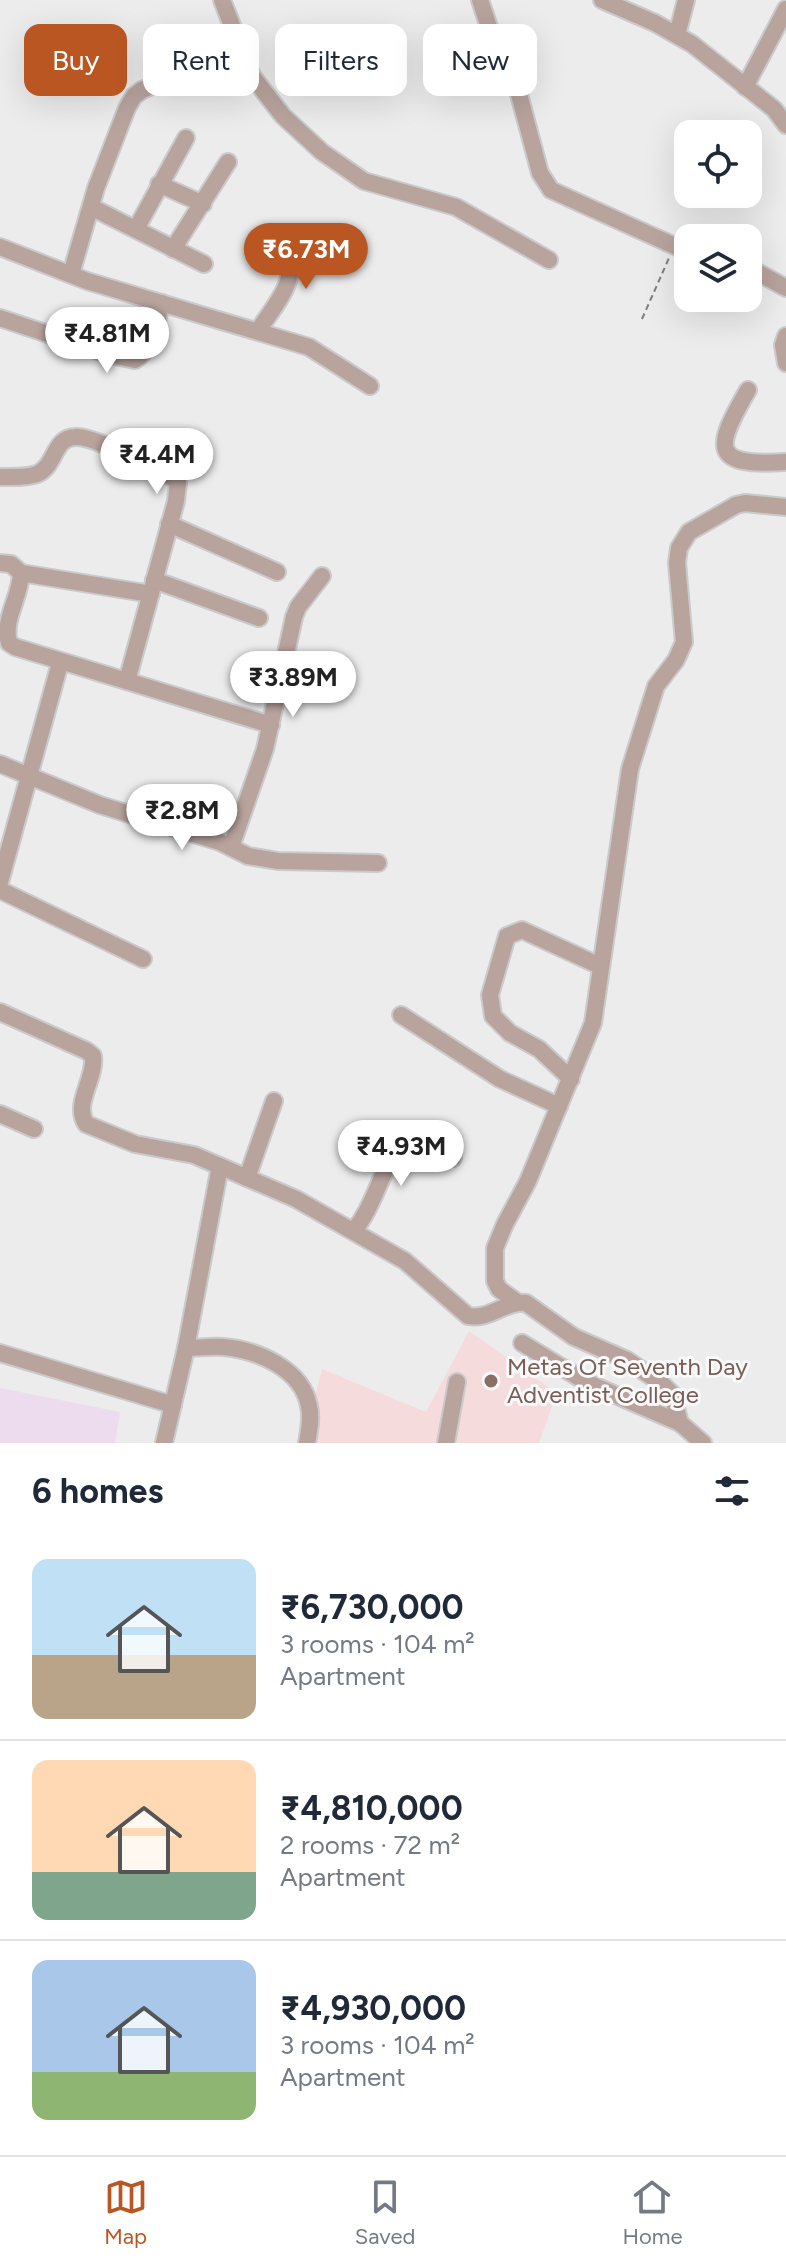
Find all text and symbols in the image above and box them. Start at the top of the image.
chip: Buy [24,24,127,96]
chip: Rent [143,24,259,96]
chip: Filters [275,24,407,96]
chip: New [423,24,537,96]
map controls [674,120,762,312]
button: locate [674,120,762,208]
pin: ₹6.73M [241,223,371,291]
button: layers [674,224,762,312]
text: ₹6.73M [262,233,350,265]
pin: ₹4.81M [42,307,172,375]
text: ₹4.81M [63,317,151,349]
pin: ₹4.4M [101,428,213,496]
text: ₹4.4M [118,438,196,470]
pin: ₹3.89M [228,651,358,719]
text: ₹3.89M [248,661,338,693]
pin: ₹2.8M [126,784,238,852]
text: ₹2.8M [144,794,220,826]
pin: ₹4.93M [336,1120,466,1188]
text: ₹4.93M [356,1130,446,1162]
place label: Metas Of Seventh Day Adventist College [507,1352,748,1409]
marker: Metas Of Seventh Day Adventist College [482,1372,500,1390]
icon: filters [710,1469,754,1513]
text: 6 homes [32,1471,163,1512]
text: ₹6,730,000 [280,1587,464,1628]
icon: home [96,1591,192,1687]
text: 3 rooms · 104 m² [280,1628,475,1660]
text: Apartment [280,1660,406,1692]
text: ₹4,810,000 [280,1788,463,1829]
icon: home [96,1792,192,1888]
text: 2 rooms · 72 m² [280,1829,460,1861]
text: Apartment [280,1861,406,1893]
text: ₹4,930,000 [280,1988,466,2029]
icon: home [96,1992,192,2088]
text: 3 rooms · 104 m² [280,2029,475,2061]
text: Apartment [280,2061,406,2093]
tab: Map [104,2175,148,2250]
tab: Saved [355,2175,415,2250]
tab: Home [622,2175,682,2250]

